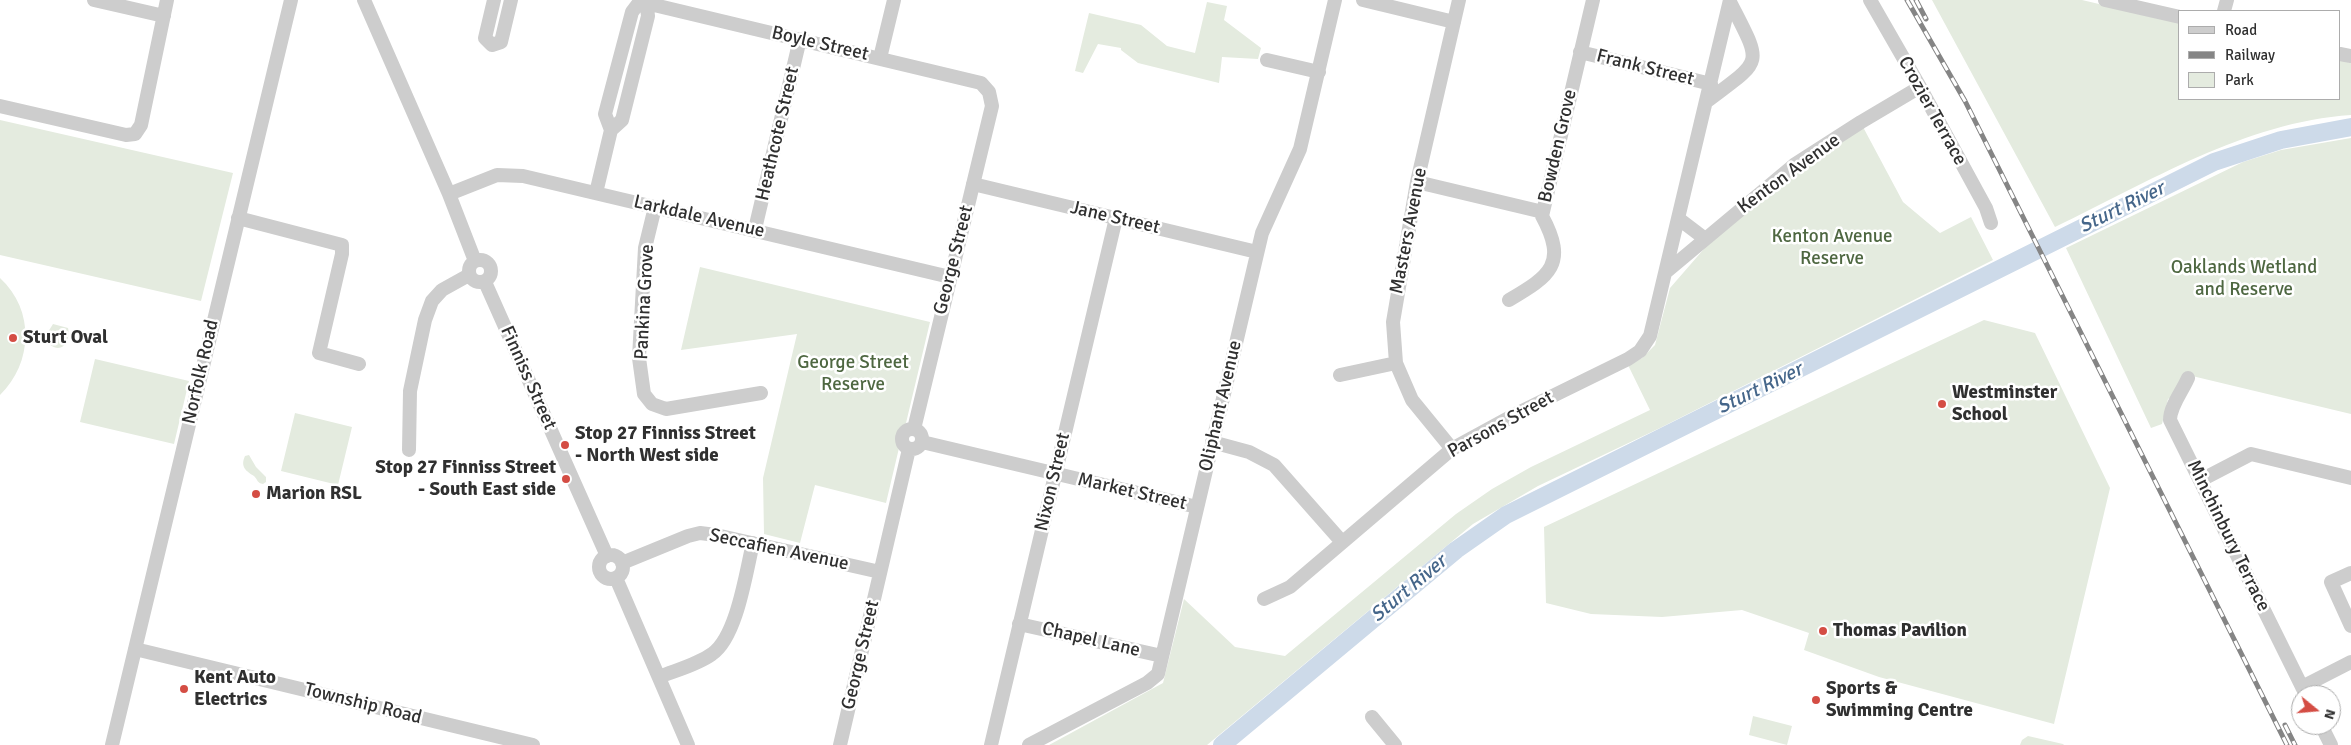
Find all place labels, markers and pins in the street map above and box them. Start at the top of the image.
place label: Sturt Oval [23,327,108,349]
marker: Sturt Oval [7,332,19,344]
place label: Westminster School [1952,382,2057,426]
marker: Westminster School [1936,398,1948,410]
place label: Stop 27 Finniss Street - North West side [575,423,756,467]
marker: Stop 27 Finniss Street - North West side [559,439,571,451]
place label: Stop 27 Finniss Street - South East side [375,457,556,501]
marker: Stop 27 Finniss Street - South East side [560,473,572,485]
place label: Marion RSL [266,483,362,505]
marker: Marion RSL [250,488,262,500]
place label: Thomas Pavilion [1833,620,1967,642]
marker: Thomas Pavilion [1817,625,1829,637]
place label: Kent Auto Electrics [194,667,276,711]
place label: Sports & Swimming Centre [1826,678,1973,722]
marker: Kent Auto Electrics [178,683,190,695]
marker: Sports & Swimming Centre [1810,694,1822,706]

